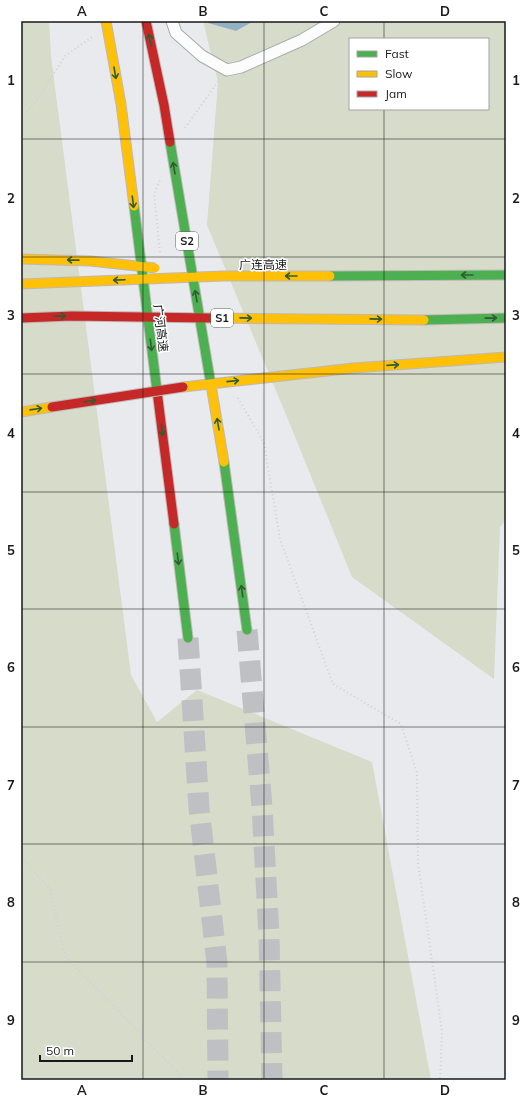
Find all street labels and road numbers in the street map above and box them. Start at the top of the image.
road number: S2 [176,232,198,250]
street label: 广连高速 [239,257,287,272]
street label: 广河高速 [151,303,171,353]
road number: S1 [211,309,233,327]

